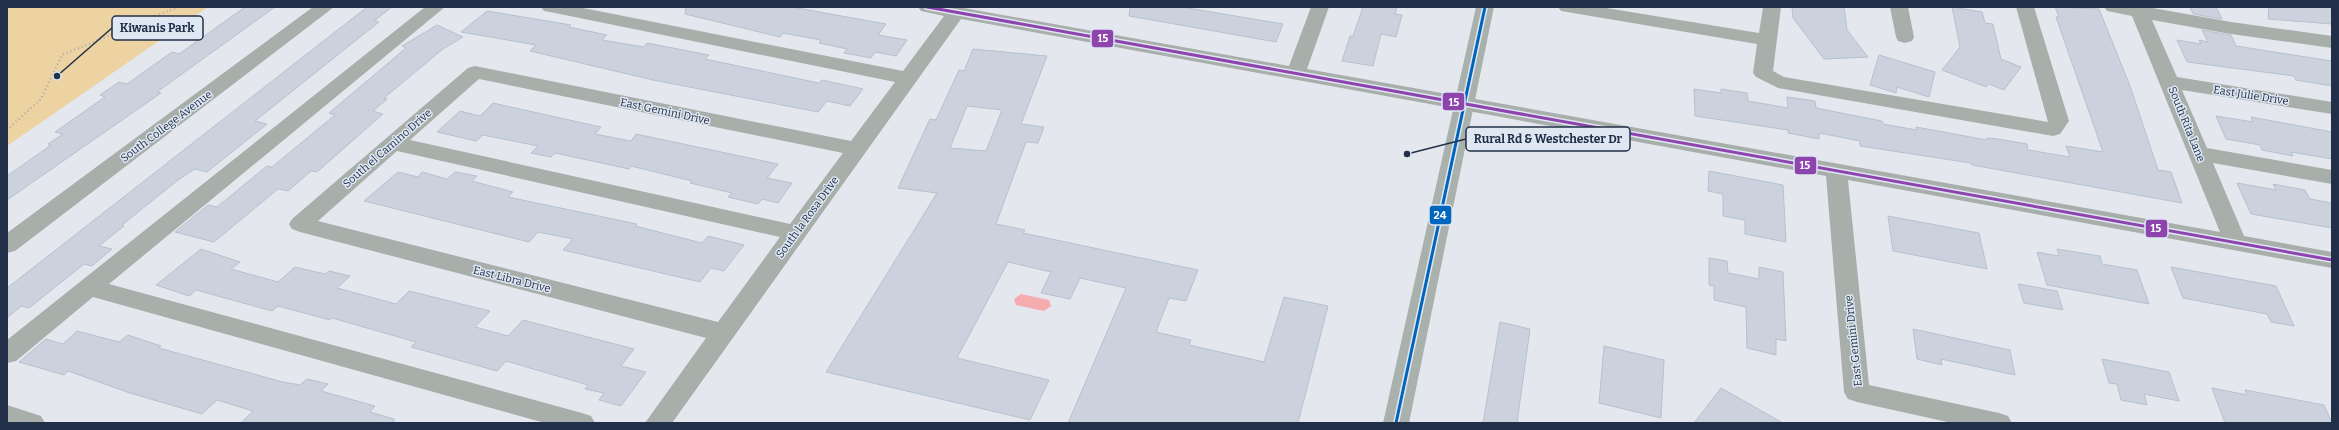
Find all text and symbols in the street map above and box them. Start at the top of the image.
callout: Kiwanis Park [112,16,203,40]
text: Kiwanis Park [120,21,195,35]
line badge: 15 [1091,29,1114,48]
text: 15 [1098,32,1108,45]
street label: East Julie Drive [2212,83,2290,108]
street label: South Rita Lane [2166,85,2208,164]
street label: South College Avenue [118,88,214,165]
line badge: 15 [1442,92,1465,111]
street label: East Gemini Drive [619,96,711,127]
text: 15 [1449,96,1459,109]
street label: South el Camino Drive [340,106,434,190]
callout: Rural Rd & Westchester Dr [1466,127,1630,151]
text: Rural Rd & Westchester Dr [1474,132,1623,146]
line badge: 15 [1794,156,1817,175]
text: 15 [1800,159,1810,172]
street label: South la Rosa Drive [773,174,841,261]
line badge: 24 [1429,205,1452,225]
text: 24 [1434,209,1447,222]
line badge: 15 [2145,219,2168,238]
text: 15 [2151,222,2161,235]
street label: East Libra Drive [472,264,552,295]
street label: East Gemini Drive [1842,295,1865,387]

